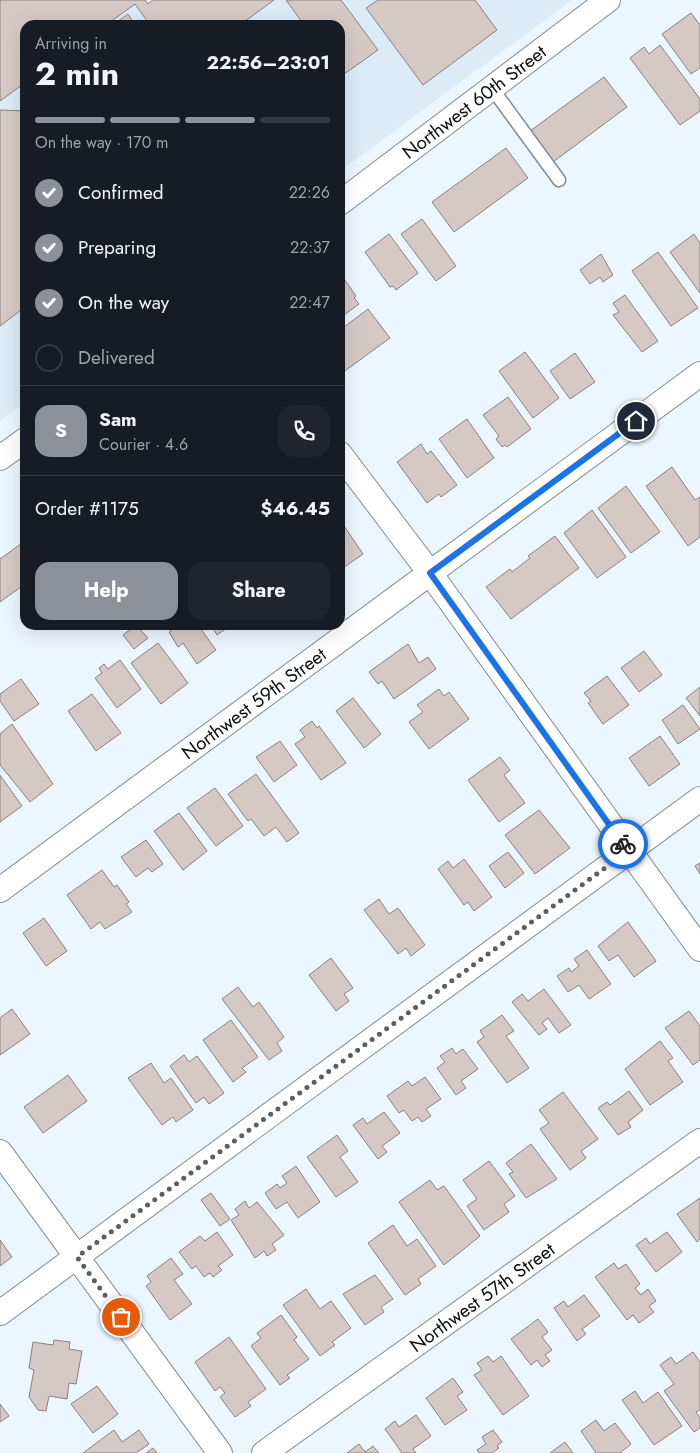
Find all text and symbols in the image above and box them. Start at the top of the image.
text: Arriving in [35,32,107,55]
street label: Northwest 60th Street [397,38,552,165]
text: 22:56–23:01 [206,49,330,76]
text: 2 min [35,51,119,97]
text: On the way · 170 m [35,131,169,154]
icon: check [35,179,63,207]
text: Confirmed [78,179,164,206]
text: 22:26 [289,181,330,204]
icon: check [35,234,63,262]
text: Preparing [78,234,156,261]
text: 22:37 [290,236,330,259]
icon: check [35,289,63,317]
text: On the way [78,289,169,316]
text: 22:47 [289,291,330,314]
text: Delivered [78,344,155,371]
pin [615,400,657,442]
button: phone [278,405,330,457]
text: Sam [99,406,137,433]
icon: home [622,407,650,435]
text: S [55,417,67,444]
text: Courier · 4.6 [99,433,188,456]
text: Order #1175 [35,495,139,522]
text: $46.45 [261,495,330,522]
button: Help [35,562,178,620]
button: Share [188,562,330,620]
street label: Northwest 59th Street [176,641,332,766]
courier [598,819,648,869]
icon: bike [609,830,637,858]
street label: Northwest 57th Street [404,1236,561,1359]
pin [100,1296,142,1338]
icon: bag [107,1303,135,1331]

